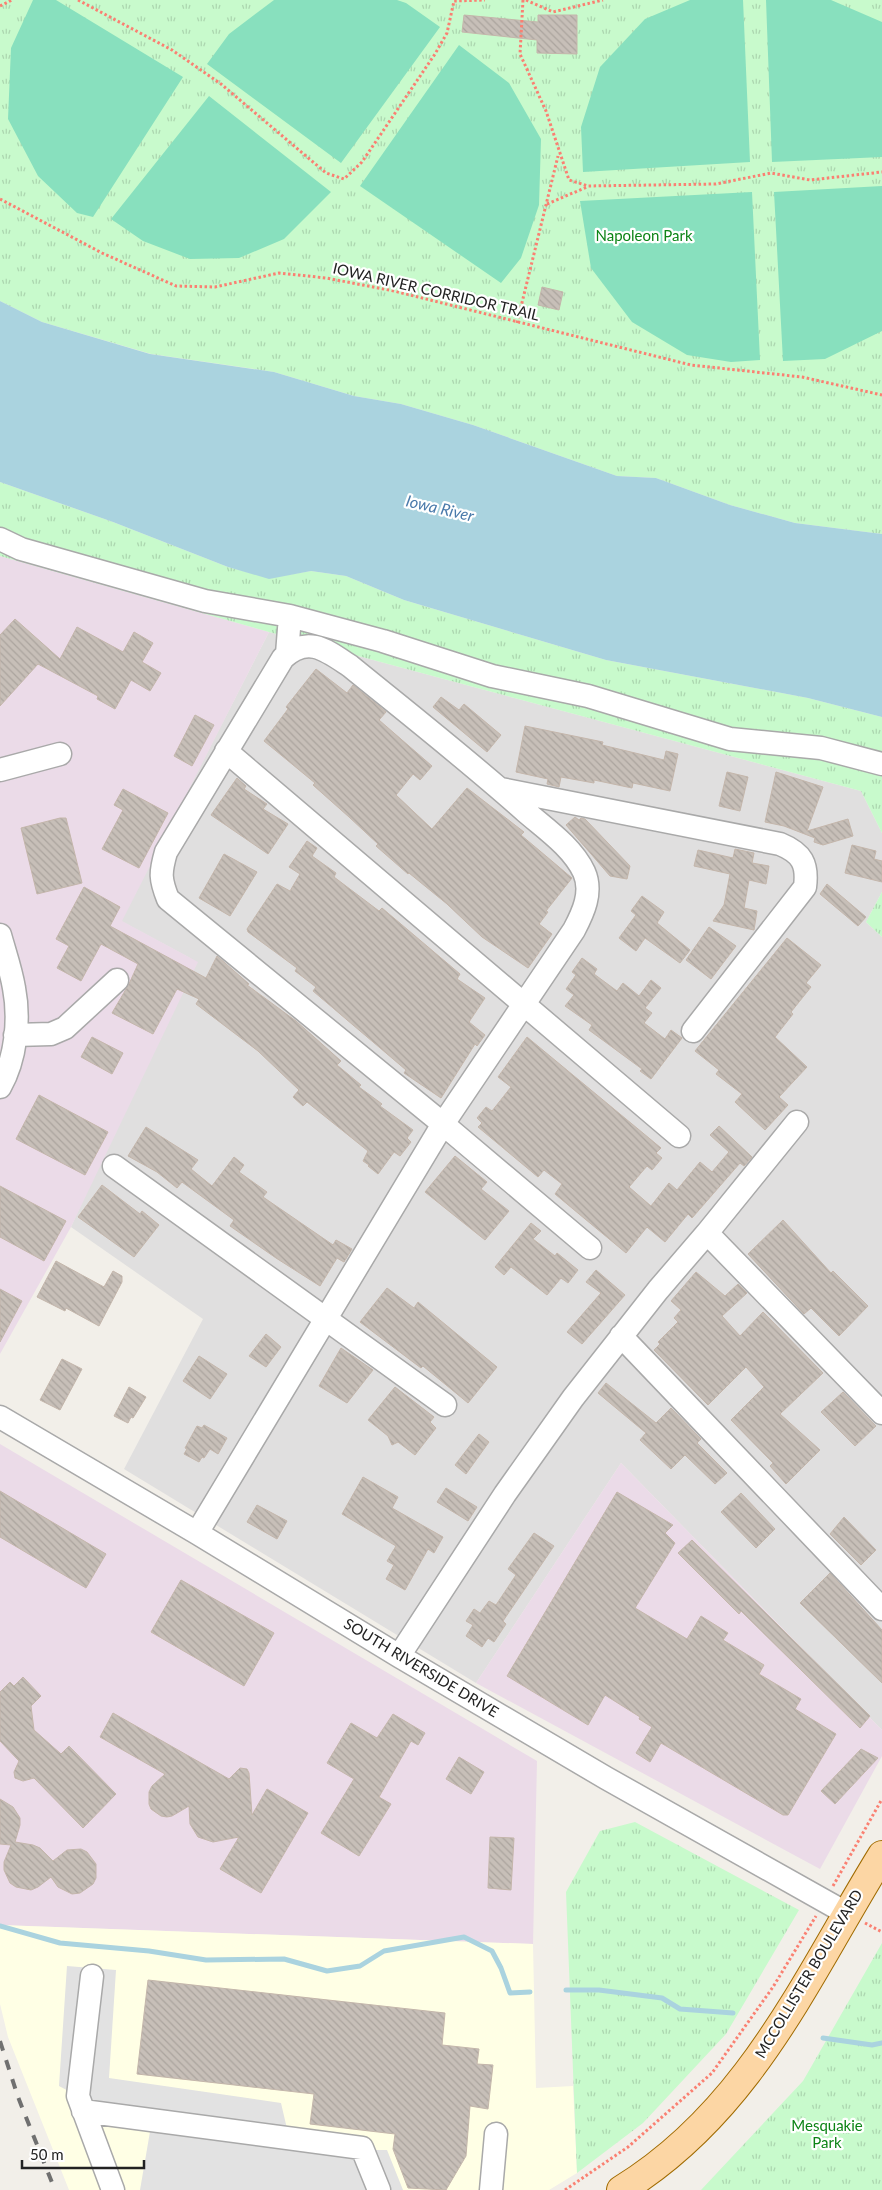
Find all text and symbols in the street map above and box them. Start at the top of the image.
park label: Napoleon Park [595,226,693,244]
street label: IOWA RIVER CORRIDOR TRAIL [331,258,542,324]
water label: Iowa River [404,490,476,525]
street label: SOUTH RIVERSIDE DRIVE [341,1614,502,1720]
street label: MCCOLLISTER BOULEVARD [751,1886,866,2061]
park label: Mesquakie Park [791,2116,863,2151]
scale bar [22,2138,145,2170]
text: 50 m [30,2145,64,2163]

